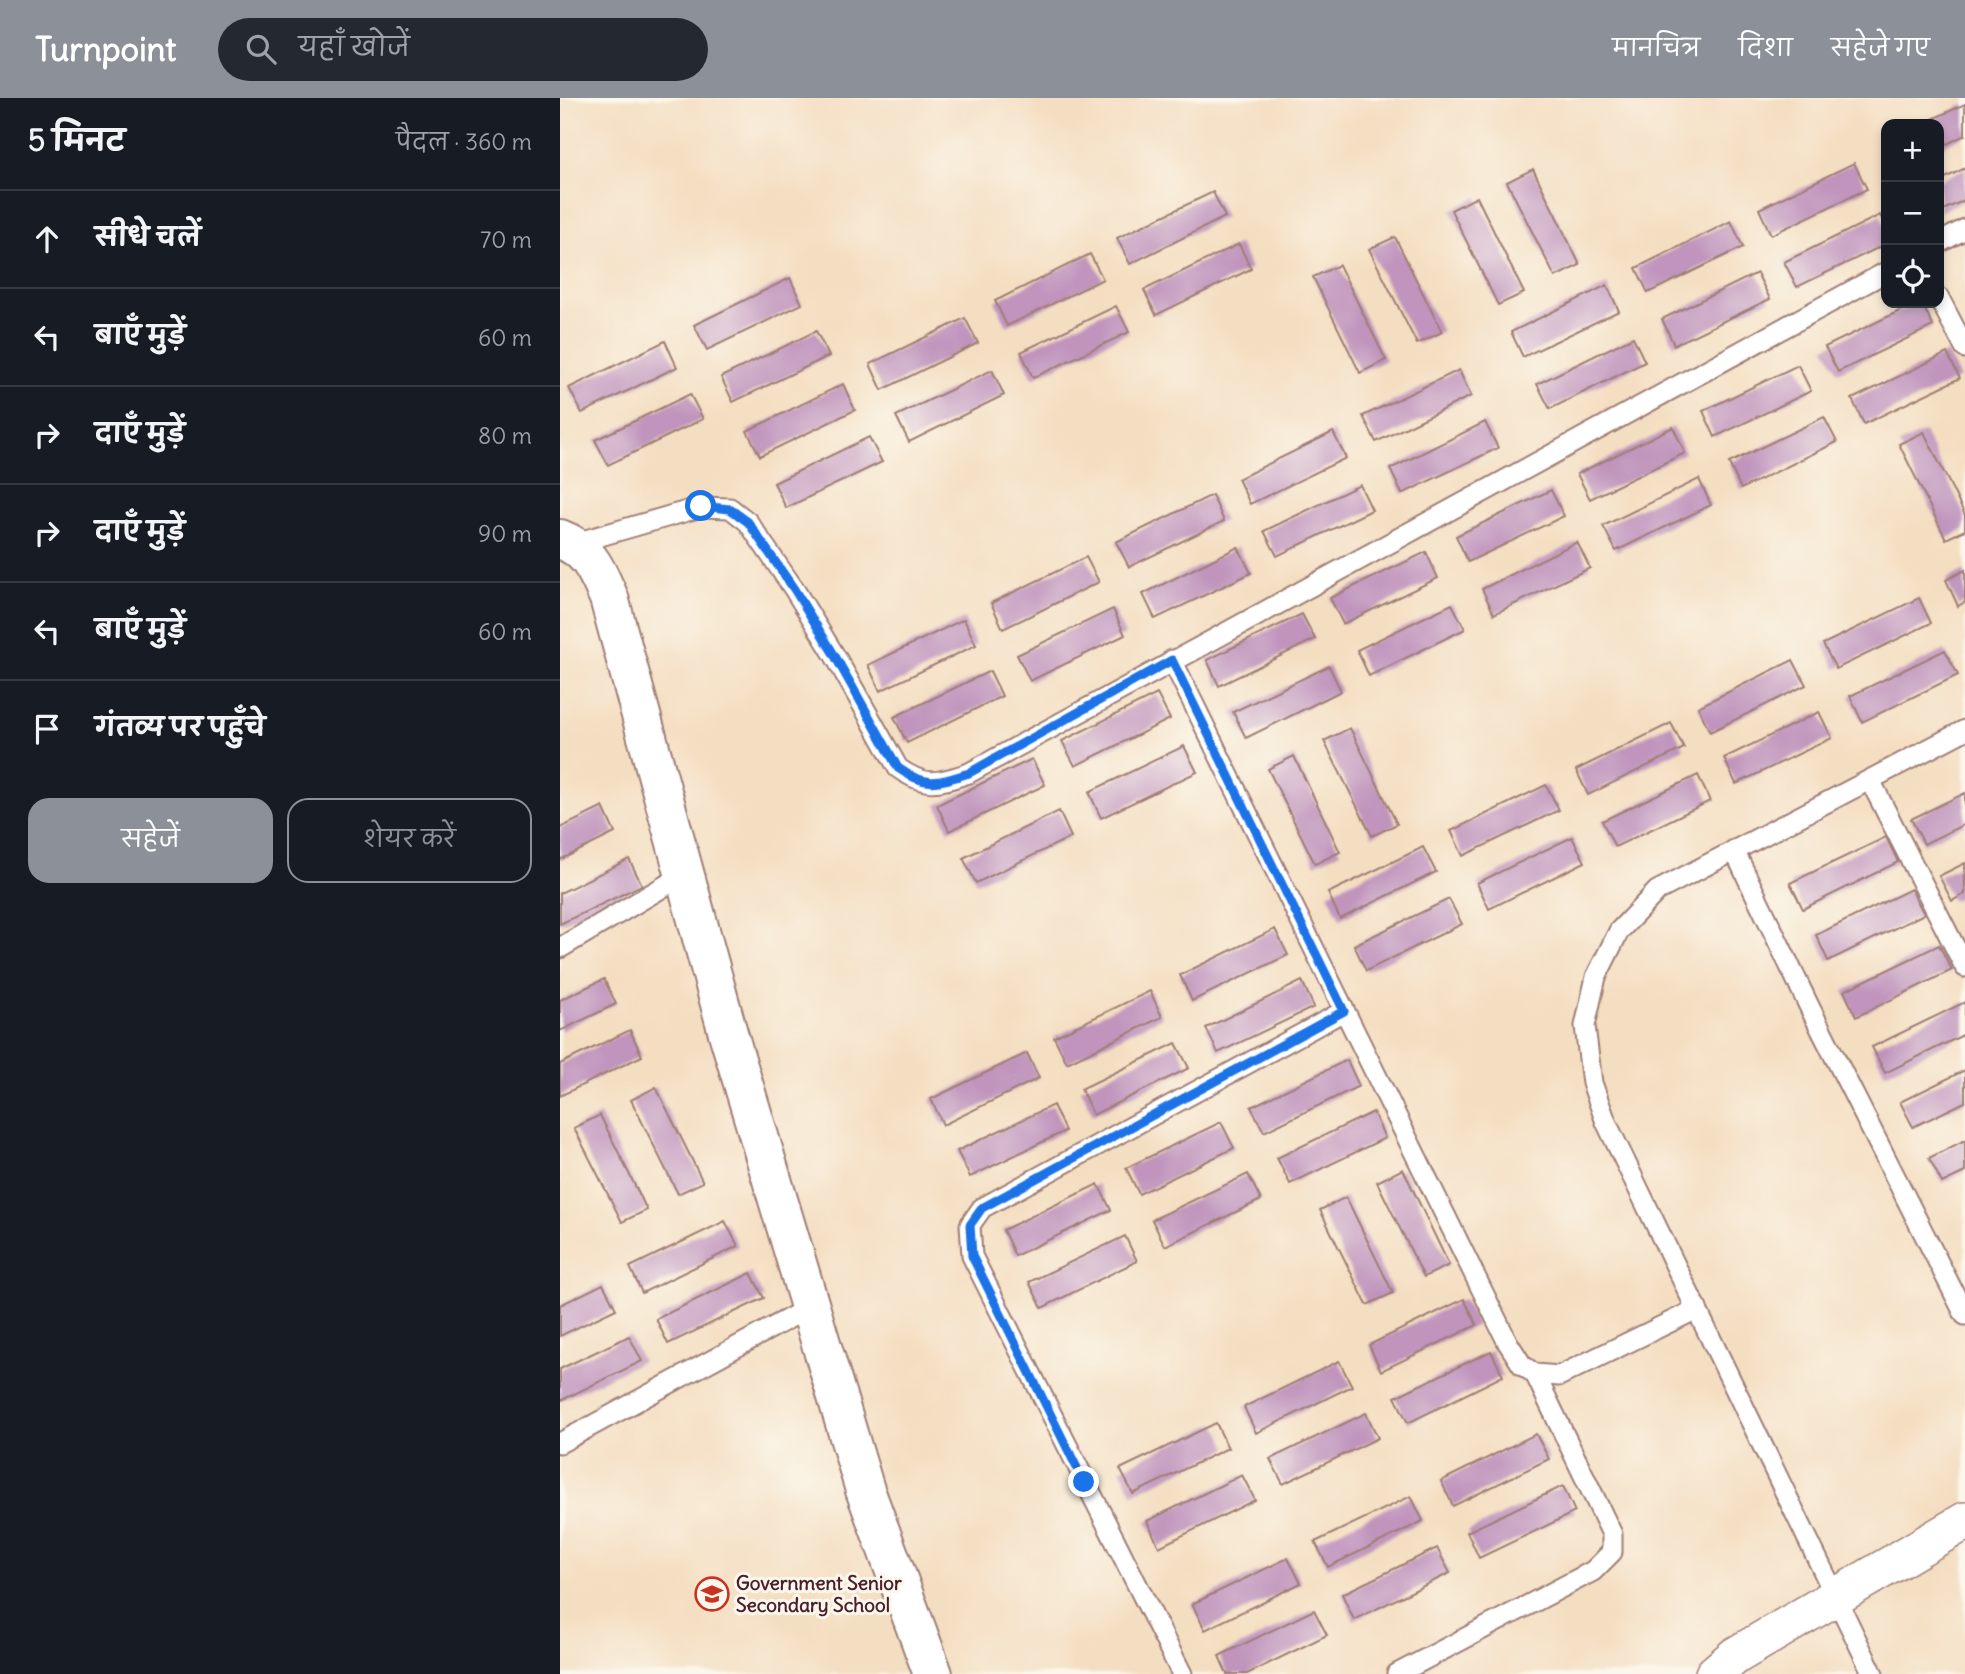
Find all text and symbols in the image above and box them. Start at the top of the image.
search box [218,18,708,81]
text: Turnpoint [35,28,176,70]
icon: search [242,30,280,68]
text: यहाँ खोजें [298,30,410,63]
text: मानचित्र [1612,32,1700,62]
text: दिशा [1738,32,1793,62]
text: सहेजे गए [1831,32,1930,62]
map controls [1881,119,1944,308]
button: + [1881,119,1944,182]
text: 5 मिनट [28,121,125,159]
text: पैदल · 360 m [396,127,532,156]
button: − [1881,182,1944,245]
icon: ahead [28,220,66,258]
text: सीधे चलें [95,220,201,253]
text: 70 m [480,225,532,254]
button: locate [1881,245,1944,308]
icon: left [28,318,66,356]
text: बाएँ मुड़ें [95,318,186,351]
text: 60 m [478,323,532,352]
icon: right [28,416,66,454]
text: दाएँ मुड़ें [95,416,185,449]
text: 80 m [478,421,532,450]
route start [685,490,716,521]
icon: right [28,514,66,552]
text: दाएँ मुड़ें [95,514,185,547]
text: 90 m [478,519,532,548]
icon: left [28,612,66,650]
text: बाएँ मुड़ें [95,612,186,645]
text: 60 m [478,617,532,646]
icon: arrive [28,710,66,748]
text: गंतव्य पर पहुँचे [95,710,265,743]
button: सहेजें [28,798,273,883]
button: शेयर करें [287,798,532,883]
route end [1068,1466,1099,1497]
place label: Government Senior Secondary School [736,1571,902,1617]
school or university icon: Government Senior Secondary School [693,1575,731,1613]

